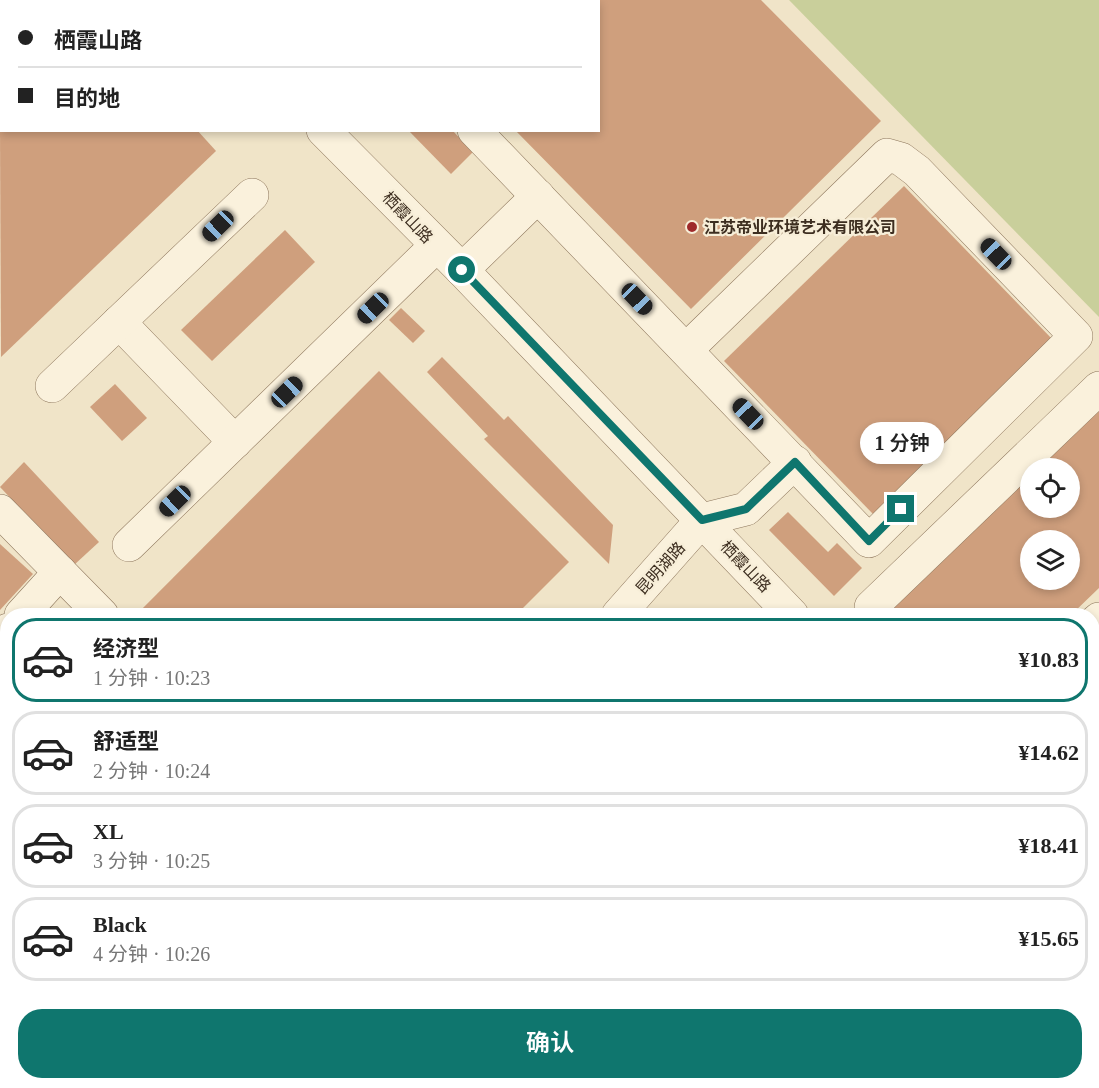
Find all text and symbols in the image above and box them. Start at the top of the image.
text: 栖霞山路 [54,28,142,53]
text: 目的地 [54,86,120,111]
street label: 栖霞山路 [379,188,436,246]
car [199,207,237,245]
place label: 江苏帝业环境艺术有限公司 [704,218,896,236]
marker: 江苏帝业环境艺术有限公司 [685,220,699,234]
car [977,235,1015,273]
route start [448,256,475,283]
car [618,280,656,318]
car [354,289,392,327]
car [268,373,306,411]
car [729,395,767,433]
callout: 1 分钟 [859,422,943,464]
text: 1 分钟 [875,432,930,454]
map controls [1020,458,1080,590]
button: locate [1020,458,1080,518]
car [156,482,194,520]
route end [887,495,914,522]
button: layers [1020,530,1080,590]
street label: 栖霞山路 [717,537,774,595]
street label: 昆明湖路 [633,539,688,598]
icon: car [21,633,75,687]
text: 经济型 [93,636,159,661]
text: ¥10.83 [1019,647,1079,672]
text: 1 分钟 · 10:23 [93,667,210,689]
icon: car [21,726,75,780]
text: 舒适型 [93,729,159,754]
text: ¥14.62 [1019,740,1079,765]
text: 2 分钟 · 10:24 [93,760,210,782]
icon: car [21,819,75,873]
text: XL [93,819,124,844]
text: ¥18.41 [1019,833,1079,858]
text: 3 分钟 · 10:25 [93,850,210,872]
icon: car [21,912,75,966]
text: Black [93,912,147,937]
text: ¥15.65 [1019,926,1079,951]
text: 4 分钟 · 10:26 [93,943,210,965]
button: 确认 [18,1009,1082,1078]

